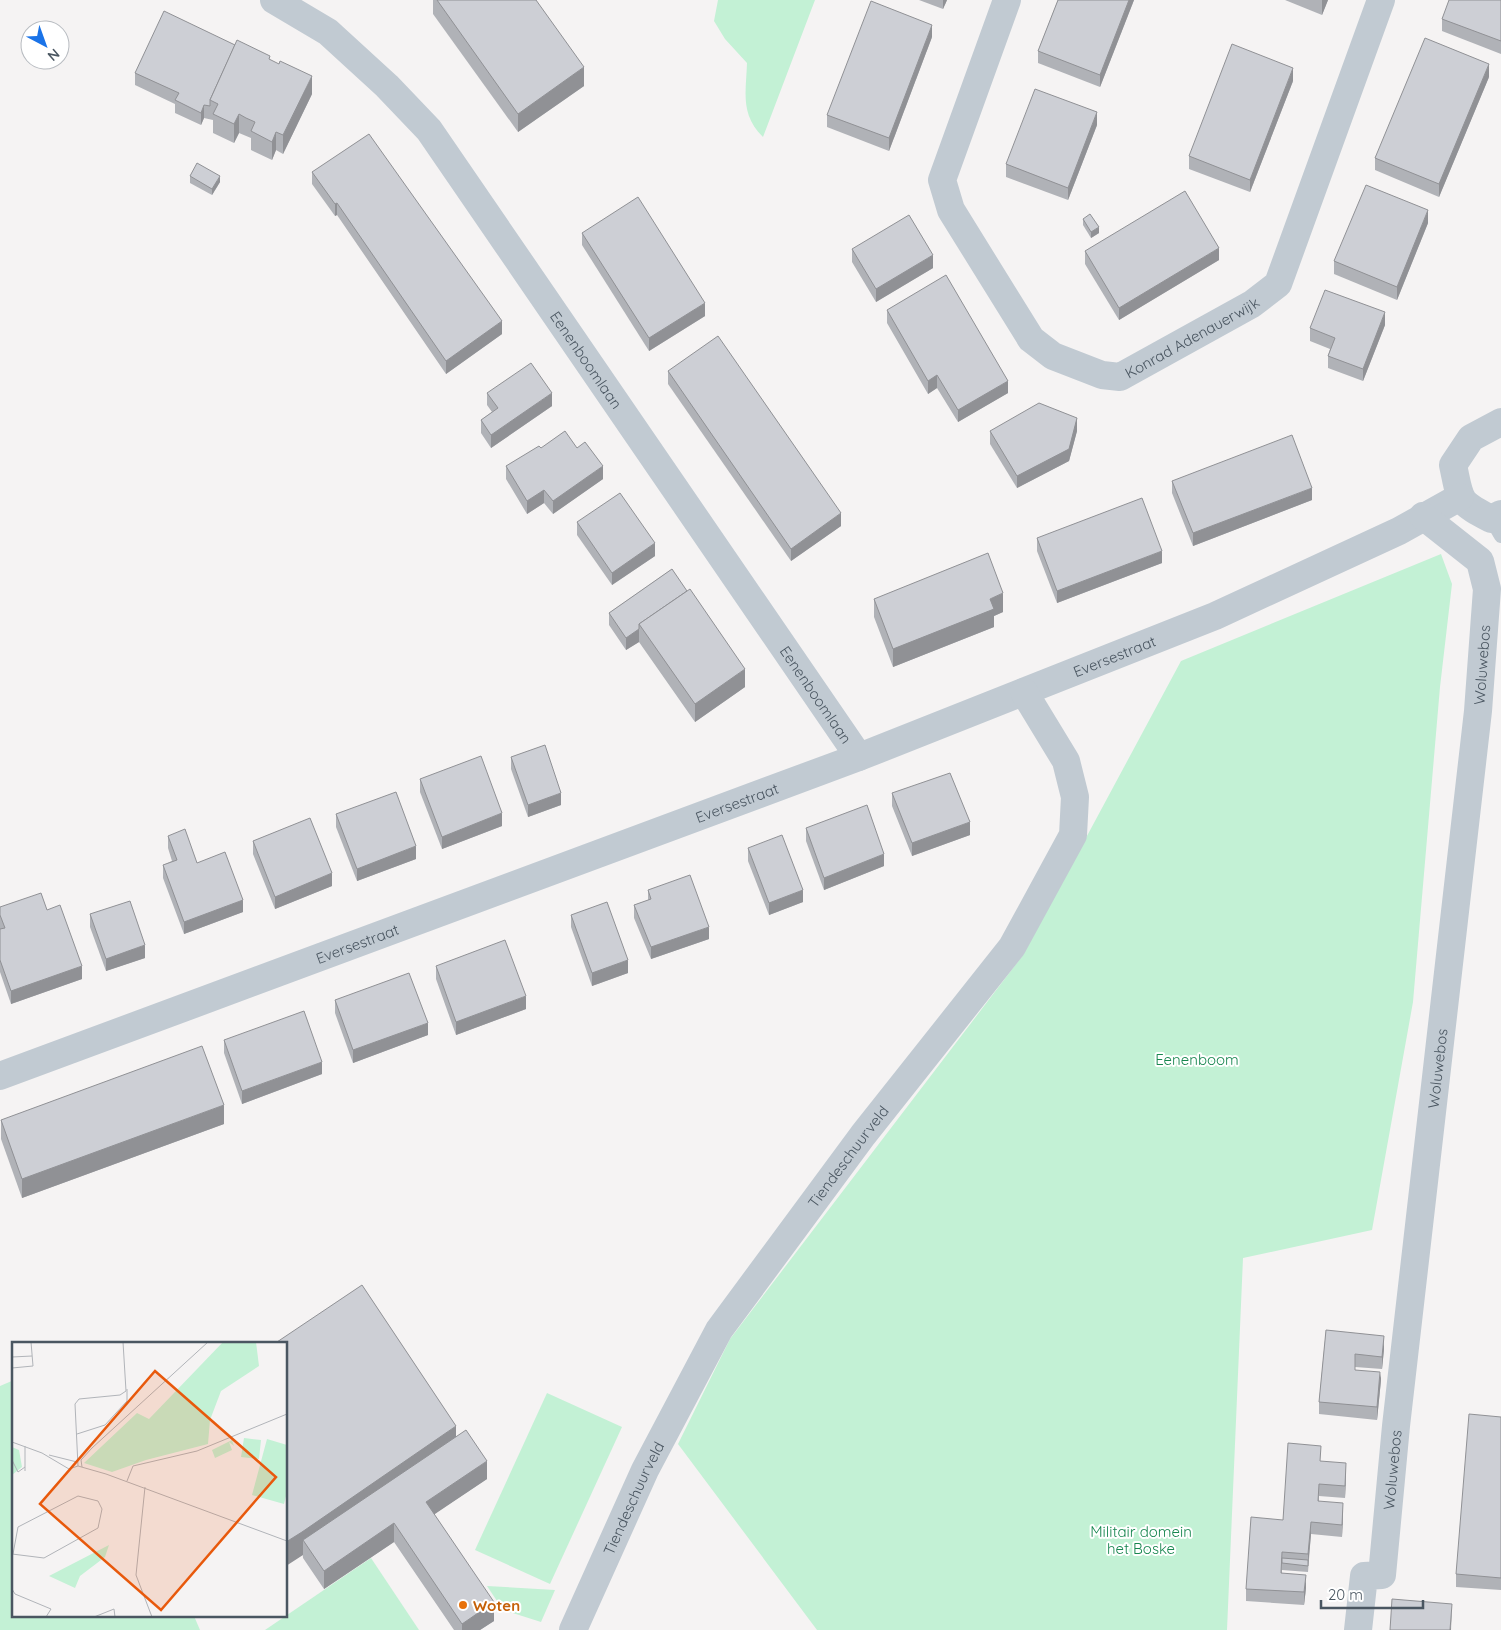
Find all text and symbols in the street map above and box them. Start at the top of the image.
north arrow [20,20,70,70]
text: N [44,45,63,65]
street label: Konrad Adenauerwijk [1121,293,1263,382]
street label: Eenenboomlaan [546,307,627,412]
street label: Woluwebos [1469,624,1494,706]
street label: Eversestraat [1070,631,1158,681]
street label: Eenenboomlaan [776,642,856,747]
street label: Eversestraat [693,778,781,826]
street label: Eversestraat [313,919,401,967]
street label: Woluwebos [1423,1027,1451,1109]
park label: Eenenboom [1155,1050,1239,1069]
street label: Tiendeschuurveld [803,1102,892,1211]
inset map [12,1342,288,1618]
street label: Woluwebos [1379,1429,1405,1511]
street label: Tiendeschuurveld [599,1438,668,1558]
park label: Militair domein het Boske [1090,1522,1192,1558]
scale bar [1321,1578,1424,1610]
text: 20 m [1328,1585,1363,1604]
place label: Woten [473,1596,520,1615]
marker: Woten [457,1599,469,1611]

